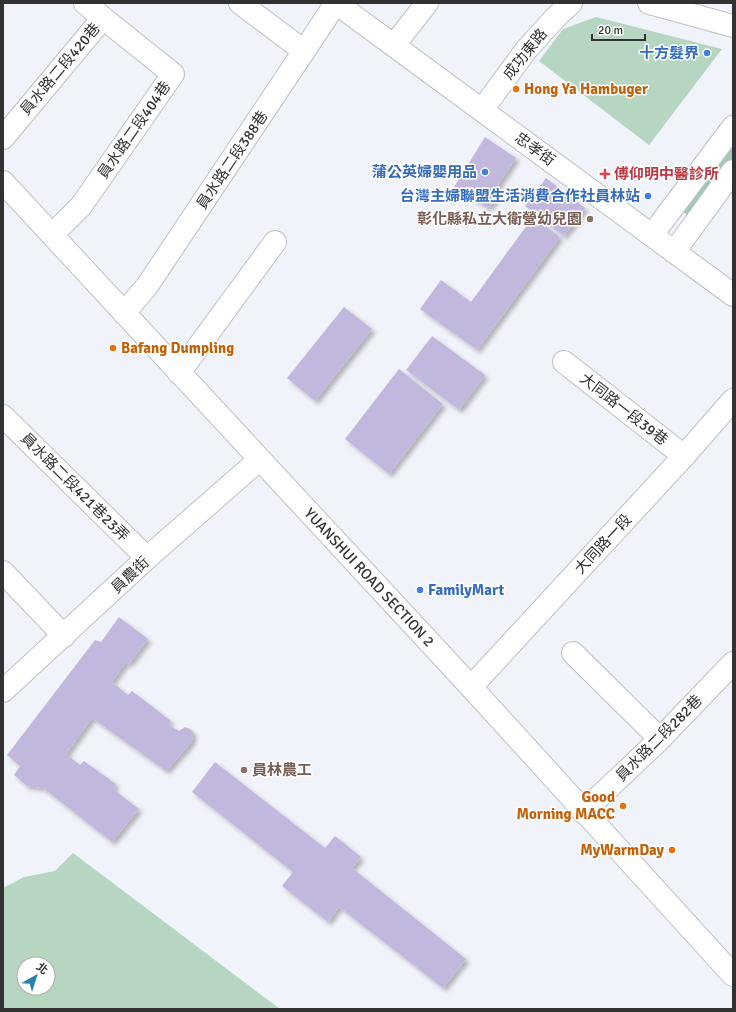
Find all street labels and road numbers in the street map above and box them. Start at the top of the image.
street label: 員水路二段420巷 [16,19,104,119]
street label: 成功東路 [499,25,551,83]
street label: 員水路二段404巷 [94,78,174,182]
street label: 員水路二段388巷 [193,108,271,212]
street label: 忠孝街 [512,128,558,170]
street label: 大同路一段39巷 [577,369,671,449]
street label: 員水路二段421巷23弄 [17,429,133,545]
street label: YUANSHUI ROAD SECTION 2 [301,504,438,650]
street label: 大同路一段 [571,510,635,578]
street label: 員農街 [107,553,153,597]
street label: 員水路二段282巷 [612,691,706,785]

